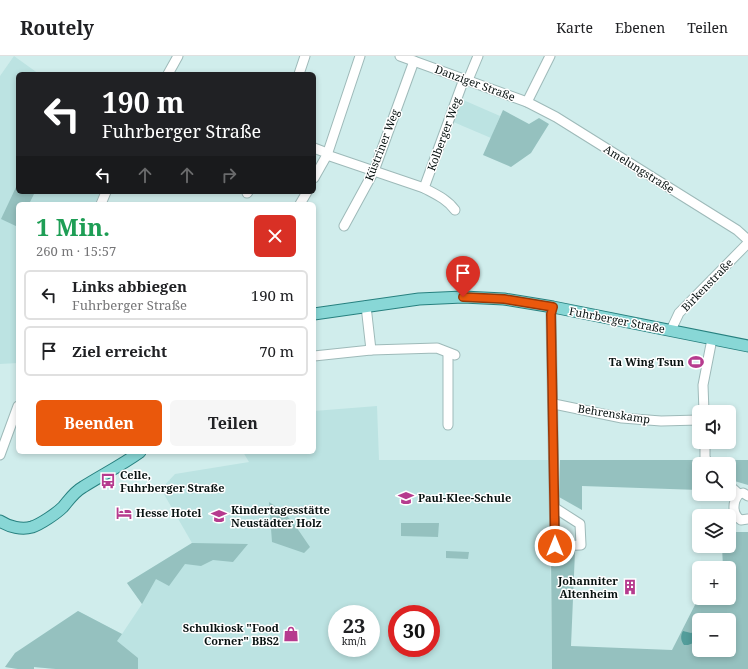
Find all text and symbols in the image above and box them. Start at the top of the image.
text: Routely [20,15,94,41]
text: Karte [556,18,593,37]
text: Ebenen [615,18,665,37]
text: Teilen [687,18,728,37]
street label: Danziger Straße [433,61,517,104]
text: 190 m [102,83,184,121]
icon: left [36,88,88,140]
street label: Kolberger Weg [423,95,464,173]
street label: Küstriner Weg [361,107,402,183]
text: Fuhrberger Straße [102,119,261,143]
street label: Amelungstraße [601,141,677,196]
icon: left [92,164,114,186]
icon: ahead [134,164,156,186]
icon: ahead [176,164,198,186]
icon: right [218,164,240,186]
text: 1 Min. [36,210,110,243]
button: close [254,215,296,257]
text: 260 m · 15:57 [36,242,116,260]
street label: Birkenstraße [678,255,736,314]
pin [446,256,480,297]
icon: arrive [452,262,474,284]
text: Links abbiegen [72,276,187,296]
icon: left [38,284,60,306]
text: 190 m [251,285,294,305]
text: Fuhrberger Straße [72,296,187,314]
street label: Fuhrberger Straße [568,303,666,336]
icon: arrive [38,340,60,362]
text: Ziel erreicht [72,341,167,361]
text: 70 m [259,341,294,361]
sports icon: Ta Wing Tsun [687,353,705,371]
place label: Ta Wing Tsun [609,354,685,369]
button: Beenden [36,400,162,446]
button: Teilen [170,400,296,446]
street label: Behrenskamp [577,400,652,427]
map controls [692,405,736,657]
button: sound [692,405,736,449]
button: search [692,457,736,501]
place label: Celle, Fuhrberger Straße [120,467,225,495]
bus stop icon: Celle, Fuhrberger Straße [99,472,117,490]
school or university icon: Paul-Klee-Schule [397,489,415,507]
place label: Paul-Klee-Schule [418,490,511,505]
place label: Kindertagesstätte Neustädter Holz [231,502,330,530]
hotel icon: Hesse Hotel [115,504,133,522]
place label: Hesse Hotel [136,505,202,520]
school or university icon: Kindertagesstätte Neustädter Holz [210,507,228,525]
button: layers [692,509,736,553]
position arrow [534,525,576,567]
button: + [692,561,736,605]
place label: Johanniter Altenheim [557,573,618,601]
building icon: Johanniter Altenheim [621,578,639,596]
speed limit sign: 30 [388,605,440,657]
text: 23 [343,612,365,639]
button: − [692,613,736,657]
place label: Schulkiosk "Food Corner" BBS2 [183,620,279,648]
shop icon: Schulkiosk "Food Corner" BBS2 [282,625,300,643]
text: km/h [342,634,366,648]

